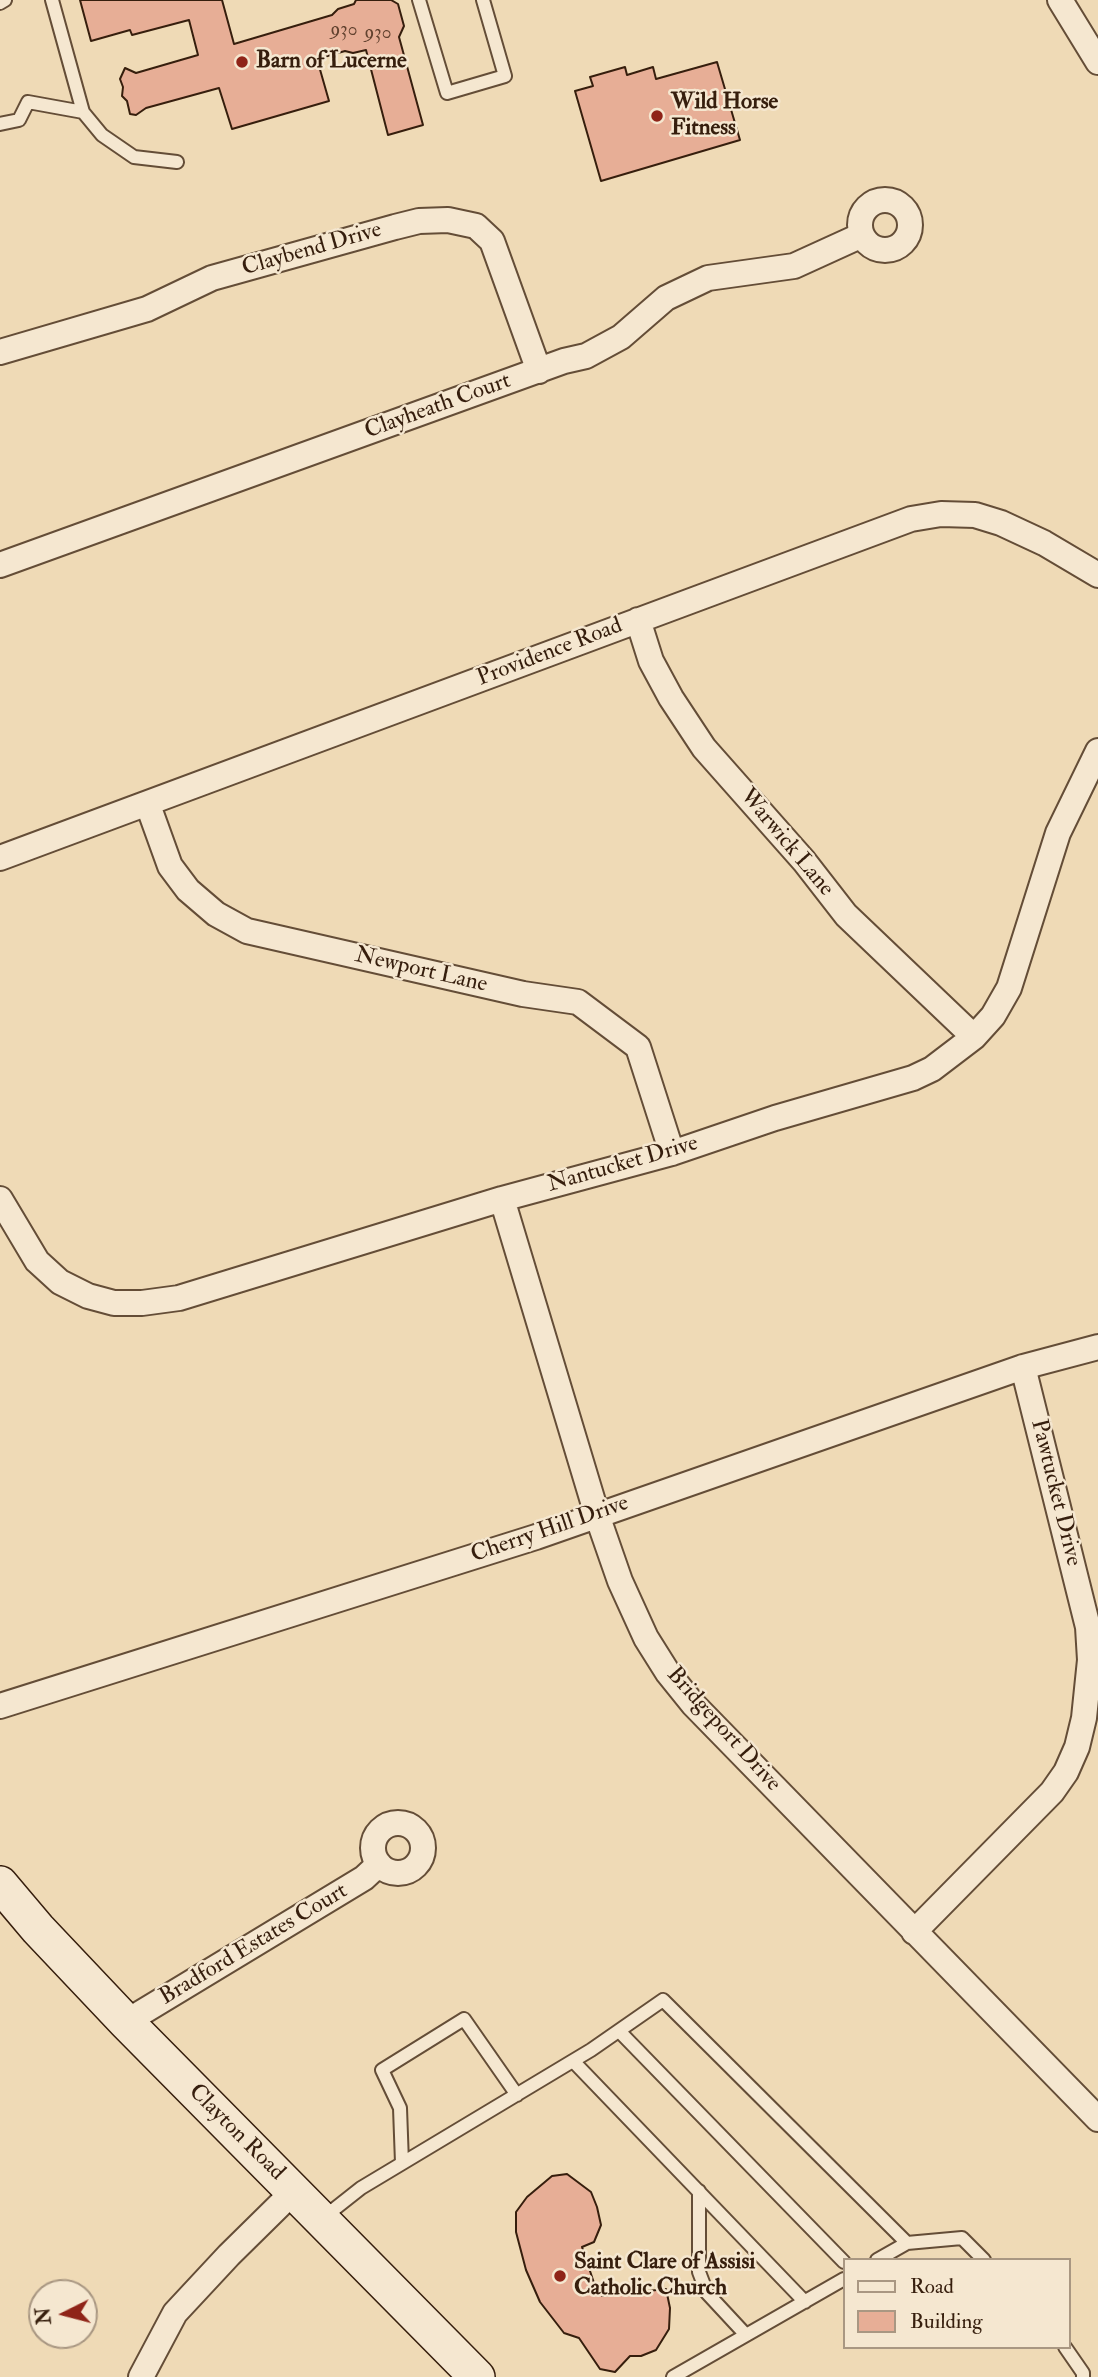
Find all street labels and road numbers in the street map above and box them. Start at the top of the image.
street label: Claybend Drive [239,217,385,283]
street label: Clayheath Court [361,368,515,446]
street label: Providence Road [474,613,626,693]
street label: Warwick Lane [733,783,839,903]
street label: Newport Lane [352,942,490,1000]
street label: Nantucket Drive [545,1130,701,1200]
street label: Pawtucket Drive [1023,1417,1087,1569]
street label: Cherry Hill Drive [468,1490,632,1570]
street label: Bridgeport Drive [660,1662,786,1798]
street label: Bradford Estates Court [155,1878,353,2012]
street label: Clayton Road [182,2079,290,2187]

